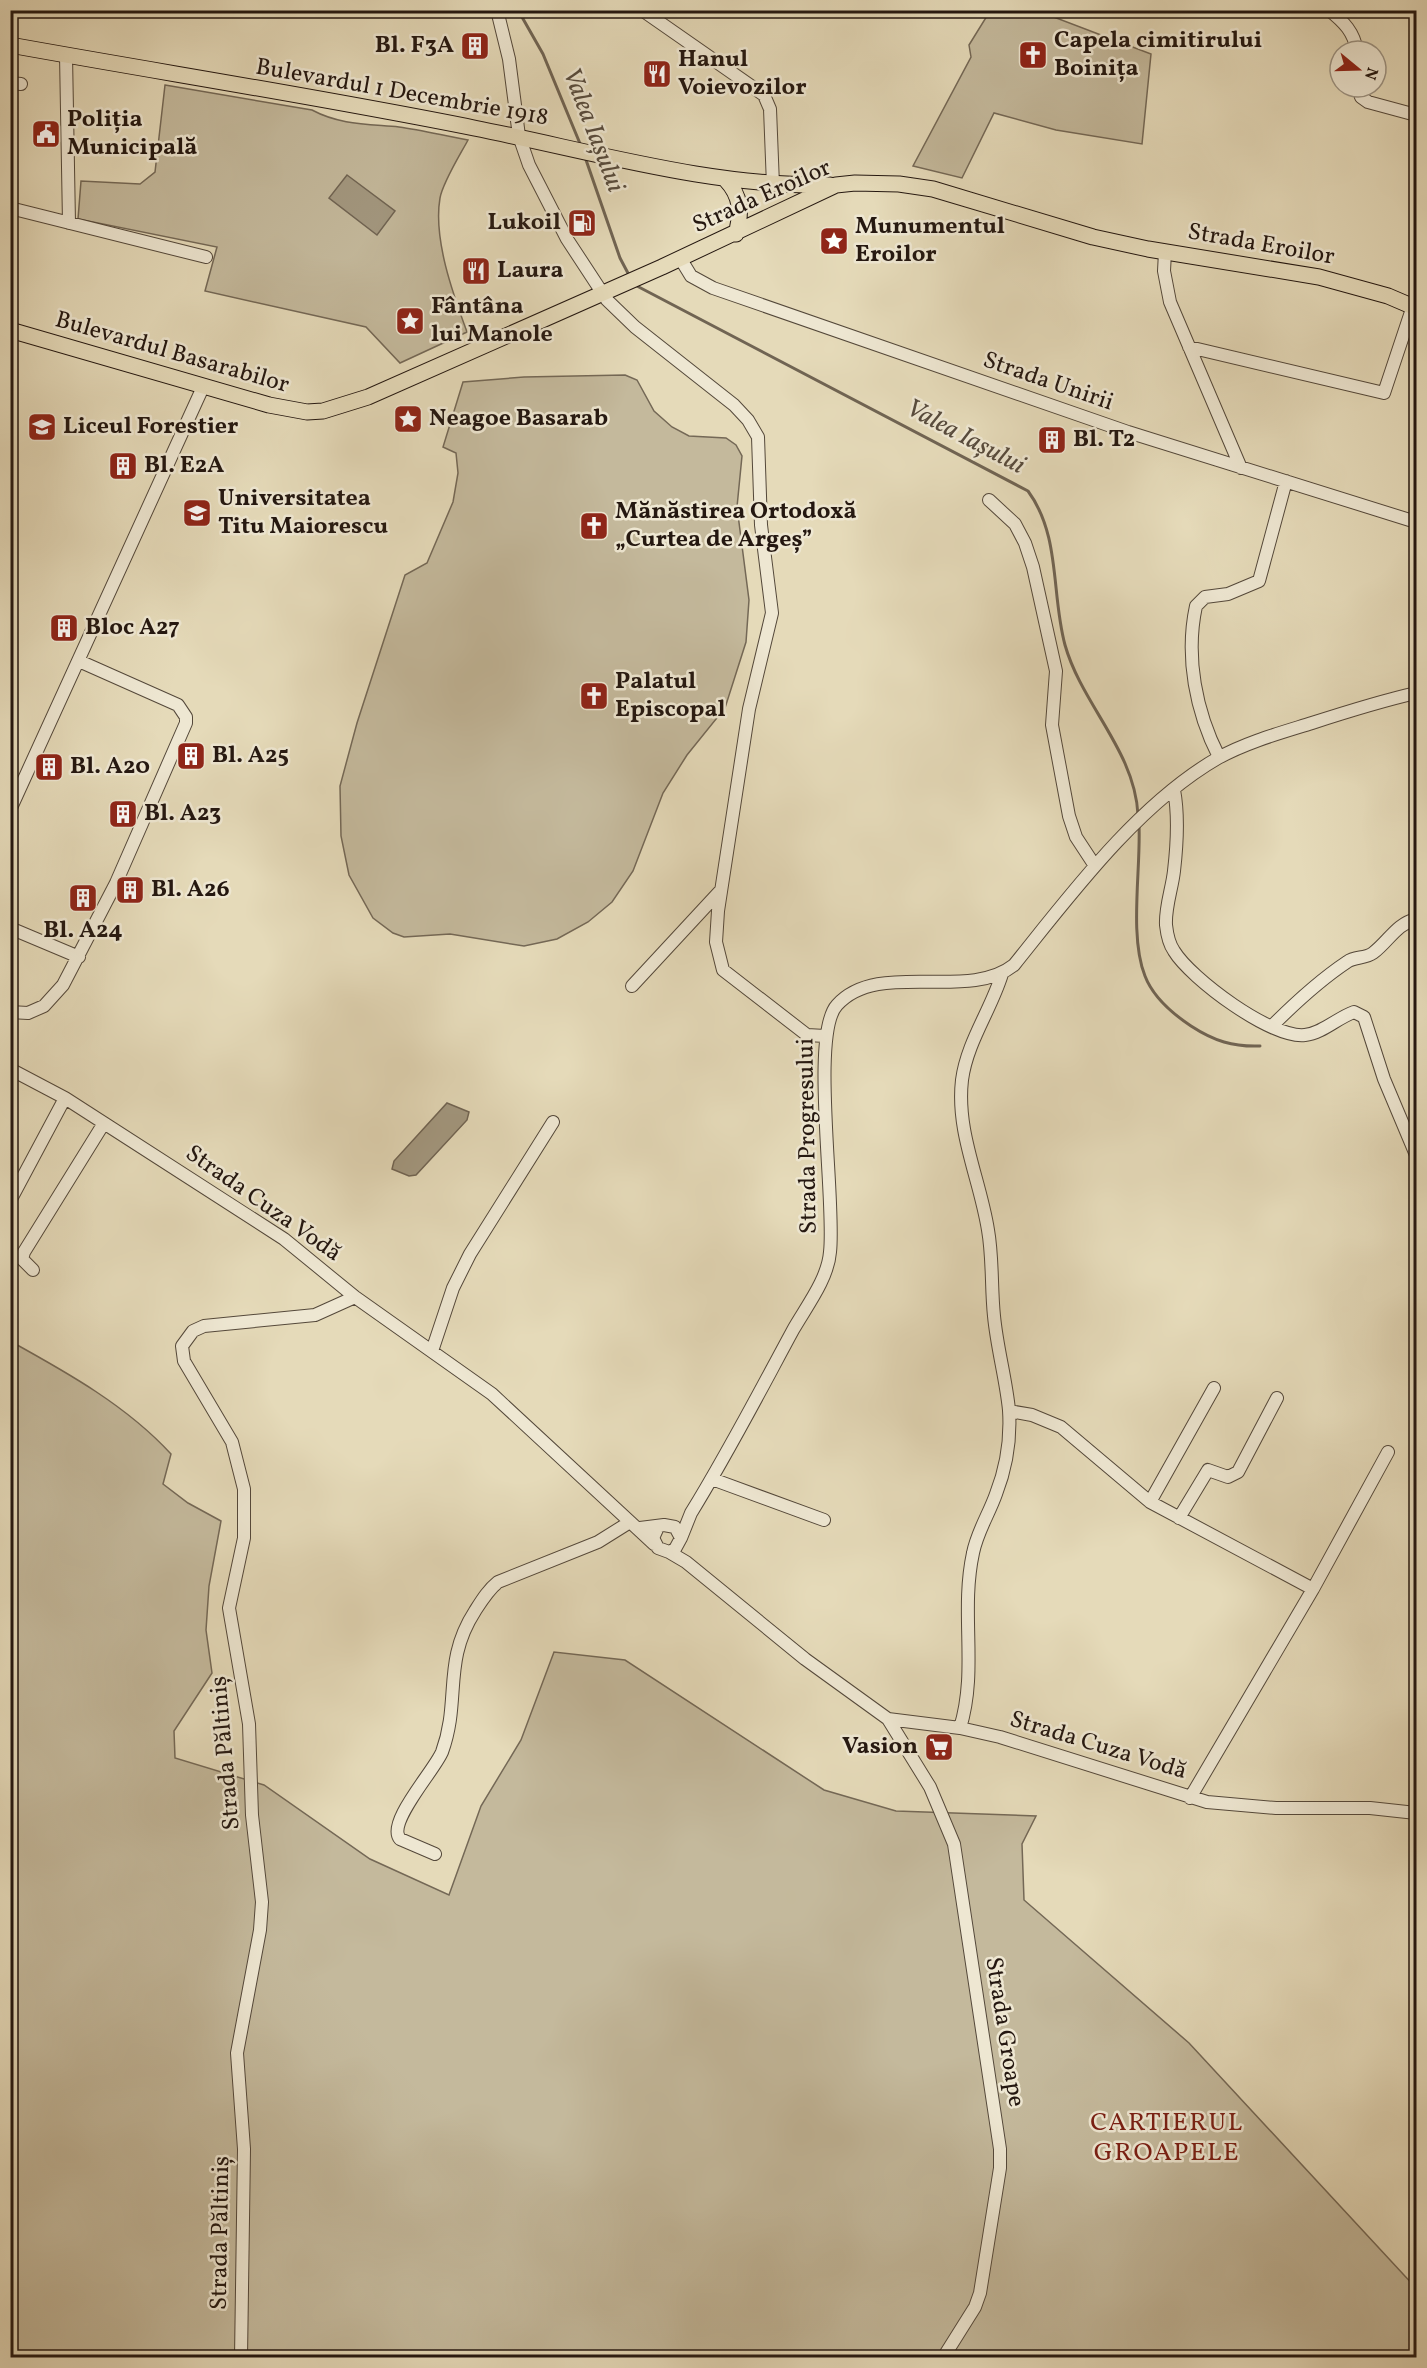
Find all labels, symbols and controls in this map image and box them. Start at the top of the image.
place label: Capela cimitirului Boinița [1054,24,1262,86]
place label: Bl. F3A [375,29,454,63]
building icon: Bl. F3A [459,30,491,62]
church icon: Capela cimitirului Boinița [1017,39,1049,71]
north arrow [1328,39,1388,99]
place label: Hanul Voievozilor [678,43,807,105]
street label: Bulevardul 1 Decembrie 1918 [253,50,551,136]
restaurant icon: Hanul Voievozilor [641,58,673,90]
water label: Valea Iașului [553,63,633,198]
text: N [1358,64,1383,83]
place label: Poliția Municipală [67,103,197,165]
public building icon: Poliția Municipală [30,118,62,150]
street label: Strada Eroilor [687,151,837,243]
place label: Lukoil [487,206,561,240]
fuel station icon: Lukoil [566,207,598,239]
place label: Munumentul Eroilor [855,210,1005,272]
street label: Strada Eroilor [1185,215,1337,275]
place icon: Munumentul Eroilor [818,225,850,257]
place label: Laura [497,254,564,288]
restaurant icon: Laura [460,255,492,287]
place label: Fântâna lui Manole [431,290,553,352]
street label: Bulevardul Basarabilor [51,303,293,403]
place icon: Fântâna lui Manole [394,305,426,337]
street label: Strada Unirii [978,344,1118,420]
water label: Valea Iașului [899,390,1032,484]
place label: Neagoe Basarab [429,402,608,436]
place icon: Neagoe Basarab [392,403,424,435]
place label: Liceul Forestier [63,410,238,444]
school or university icon: Liceul Forestier [26,411,58,443]
place label: Bl. T2 [1073,423,1135,457]
building icon: Bl. T2 [1036,424,1068,456]
place label: Bl. E2A [144,449,224,483]
building icon: Bl. E2A [107,450,139,482]
place label: Universitatea Titu Maiorescu [218,482,388,544]
place label: Mănăstirea Ortodoxă „Curtea de Argeș” [615,495,857,557]
school or university icon: Universitatea Titu Maiorescu [181,497,213,529]
church icon: Mănăstirea Ortodoxă „Curtea de Argeș” [578,510,610,542]
place label: Bloc A27 [85,611,180,645]
building icon: Bloc A27 [48,612,80,644]
place label: Palatul Episcopal [615,665,726,727]
church icon: Palatul Episcopal [578,680,610,712]
place label: Bl. A25 [212,739,289,773]
building icon: Bl. A25 [175,740,207,772]
place label: Bl. A20 [70,750,150,784]
building icon: Bl. A20 [33,751,65,783]
place label: Bl. A23 [144,797,221,831]
building icon: Bl. A23 [107,798,139,830]
place label: Bl. A26 [151,873,230,907]
building icon: Bl. A26 [114,874,146,906]
building icon: Bl. A24 [67,882,99,914]
place label: Bl. A24 [43,914,123,948]
street label: Strada Progresului [789,1038,827,1234]
street label: Strada Cuza Vodă [178,1137,348,1271]
street label: Strada Păltiniș [202,1675,250,1831]
street label: Strada Cuza Vodă [1005,1703,1191,1789]
place label: Vasion [842,1730,918,1764]
supermarket icon: Vasion [923,1731,955,1763]
street label: Strada Groape [975,1955,1033,2109]
district label: CARTIERUL GROAPELE [1090,2105,1244,2171]
street label: Strada Păltiniș [203,2155,239,2311]

